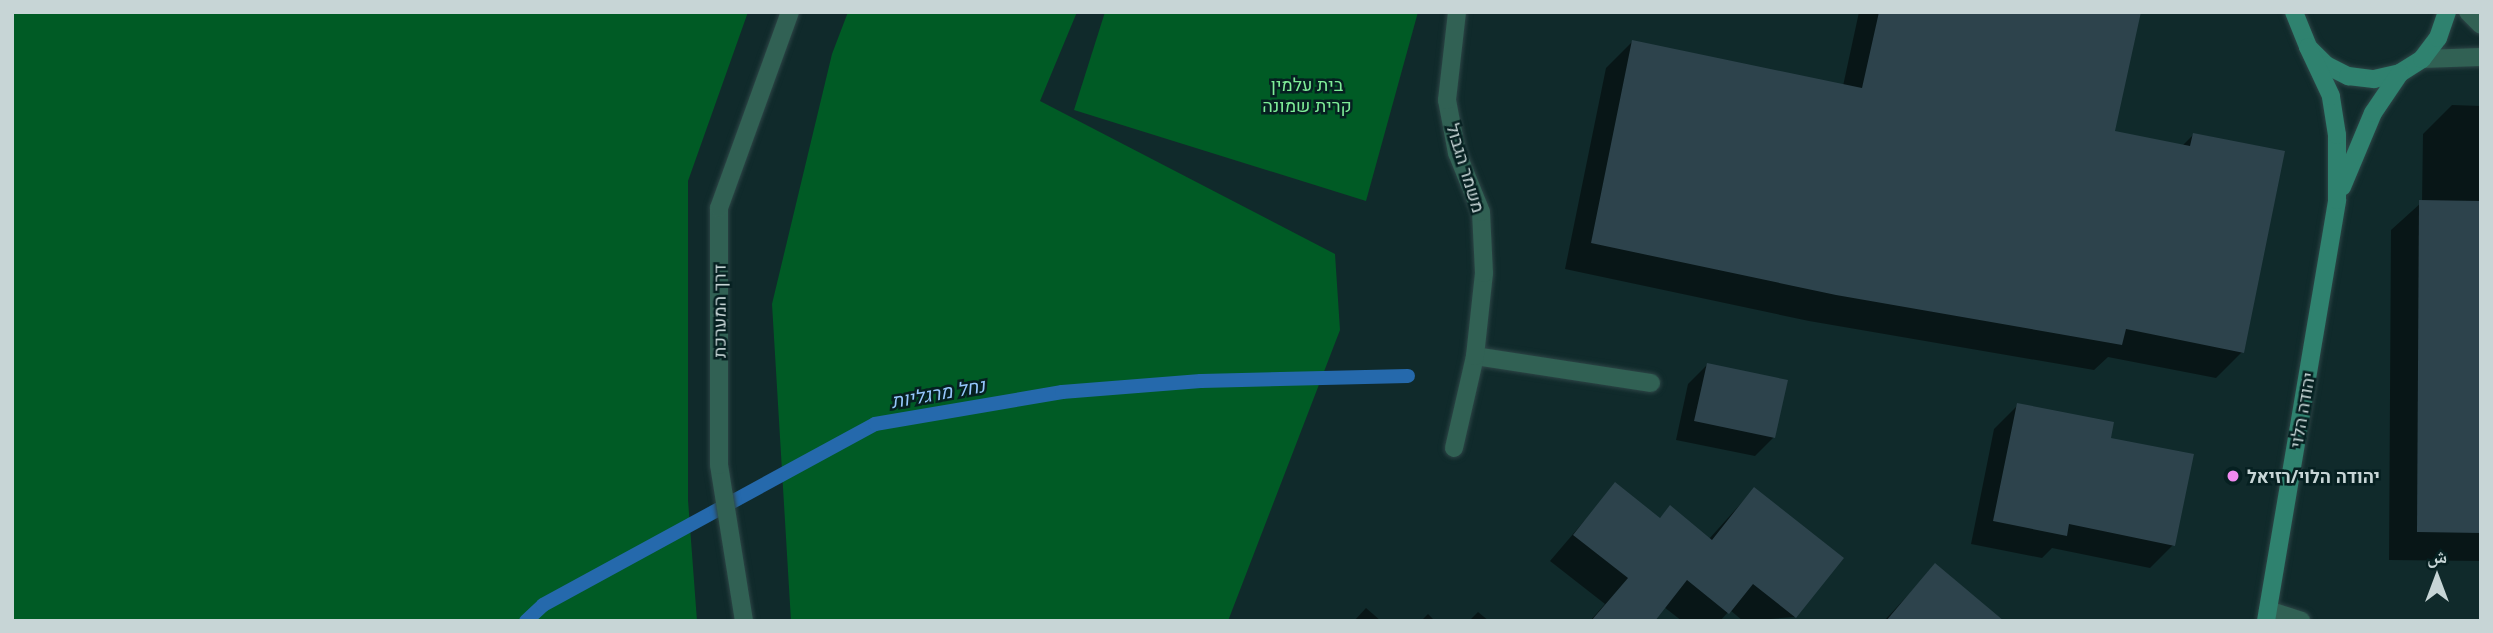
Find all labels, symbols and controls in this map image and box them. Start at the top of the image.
park label: בית עלמין קרית שמונה [1262,74,1352,116]
street label: משמר הגבול [1442,121,1490,215]
street label: דרך המערכת [708,264,730,358]
street label: יהודה הלוי [2285,370,2319,450]
water label: נחל מרגליות [889,375,987,413]
place label: יהודה הלוי/רזיאל [2247,465,2380,487]
marker: יהודה הלוי/רזיאל [2225,468,2241,484]
north arrow [2402,542,2472,612]
text: ش [2427,543,2447,569]

